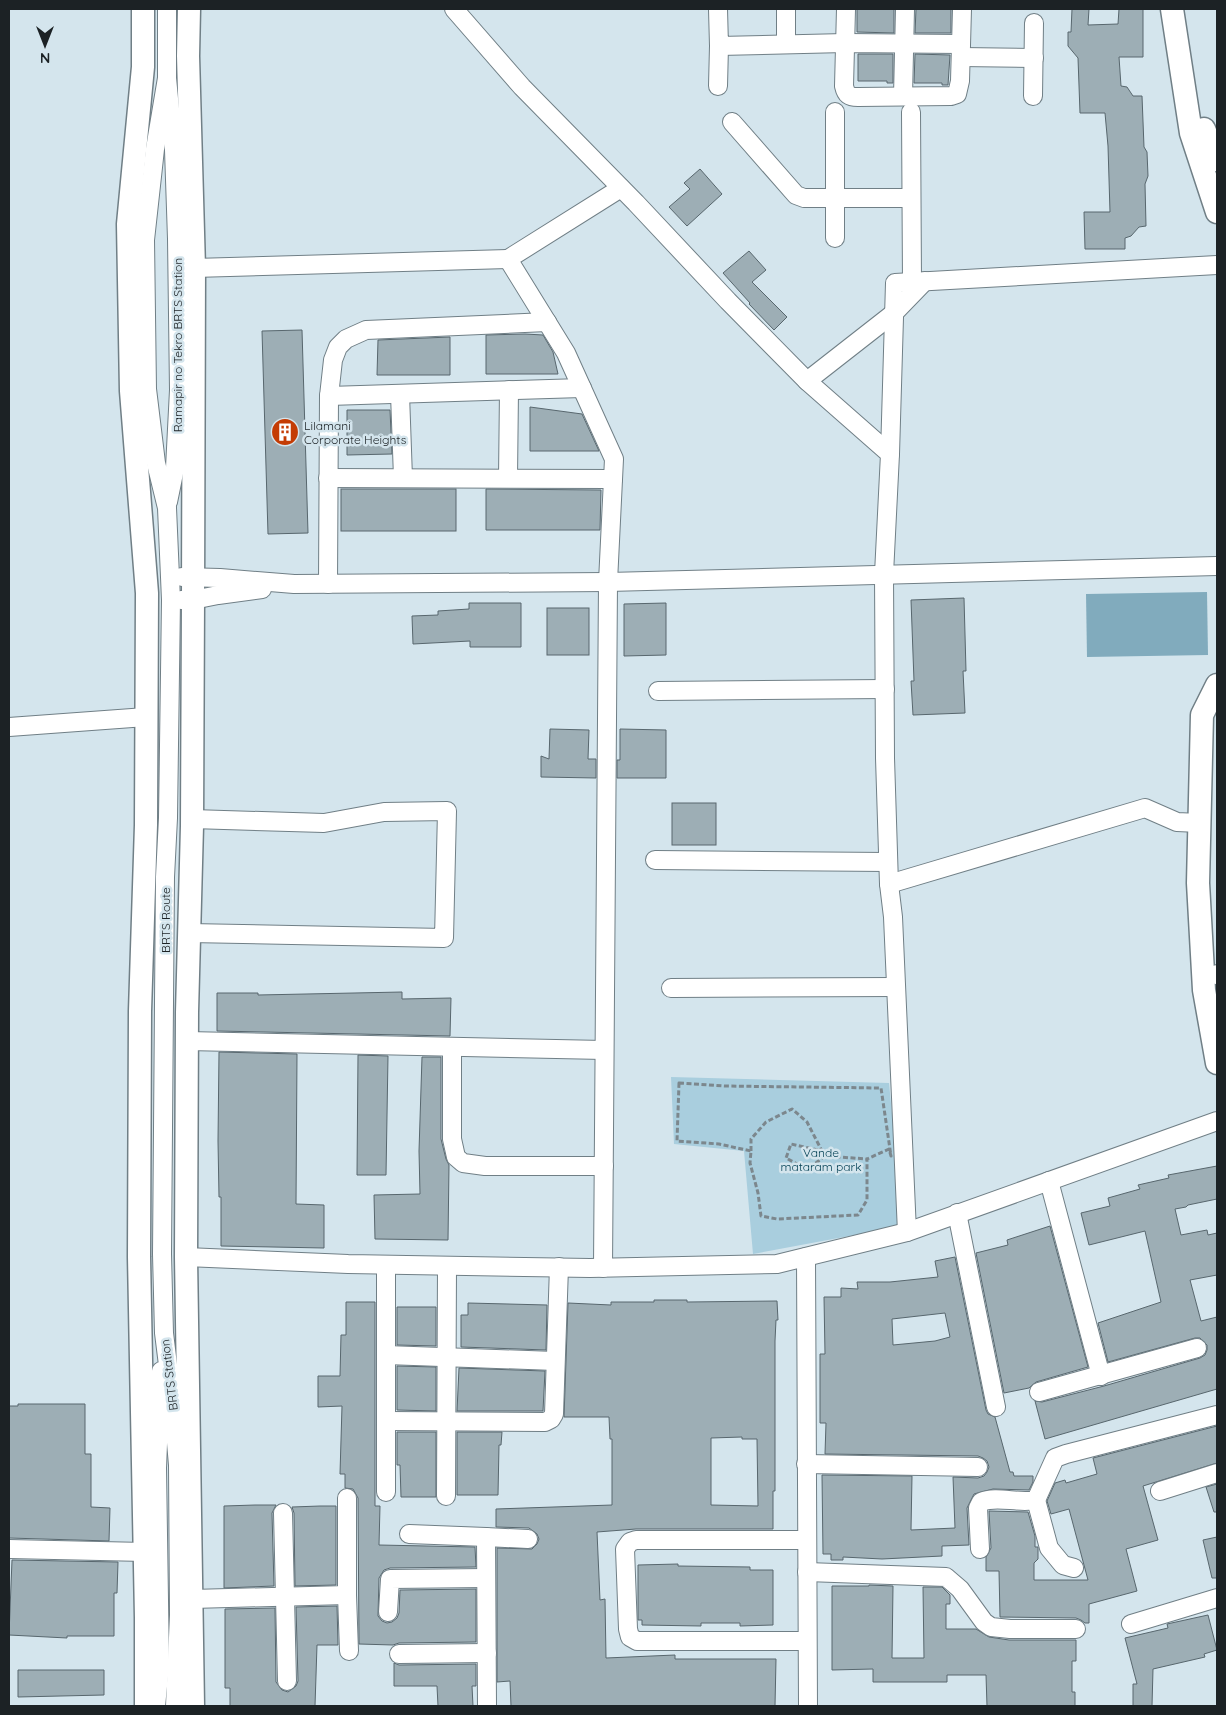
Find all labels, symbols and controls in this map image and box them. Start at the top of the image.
north arrow [20,20,70,70]
text: N [40,49,50,67]
street label: Ramapir no Tekro BRTS Station [170,258,185,432]
building icon: Lilamani Corporate Heights [270,417,300,447]
place label: Lilamani Corporate Heights [304,418,407,447]
street label: BRTS Route [158,887,173,953]
park label: Vande mataram park [780,1145,862,1174]
street label: BRTS Station [157,1338,181,1412]

